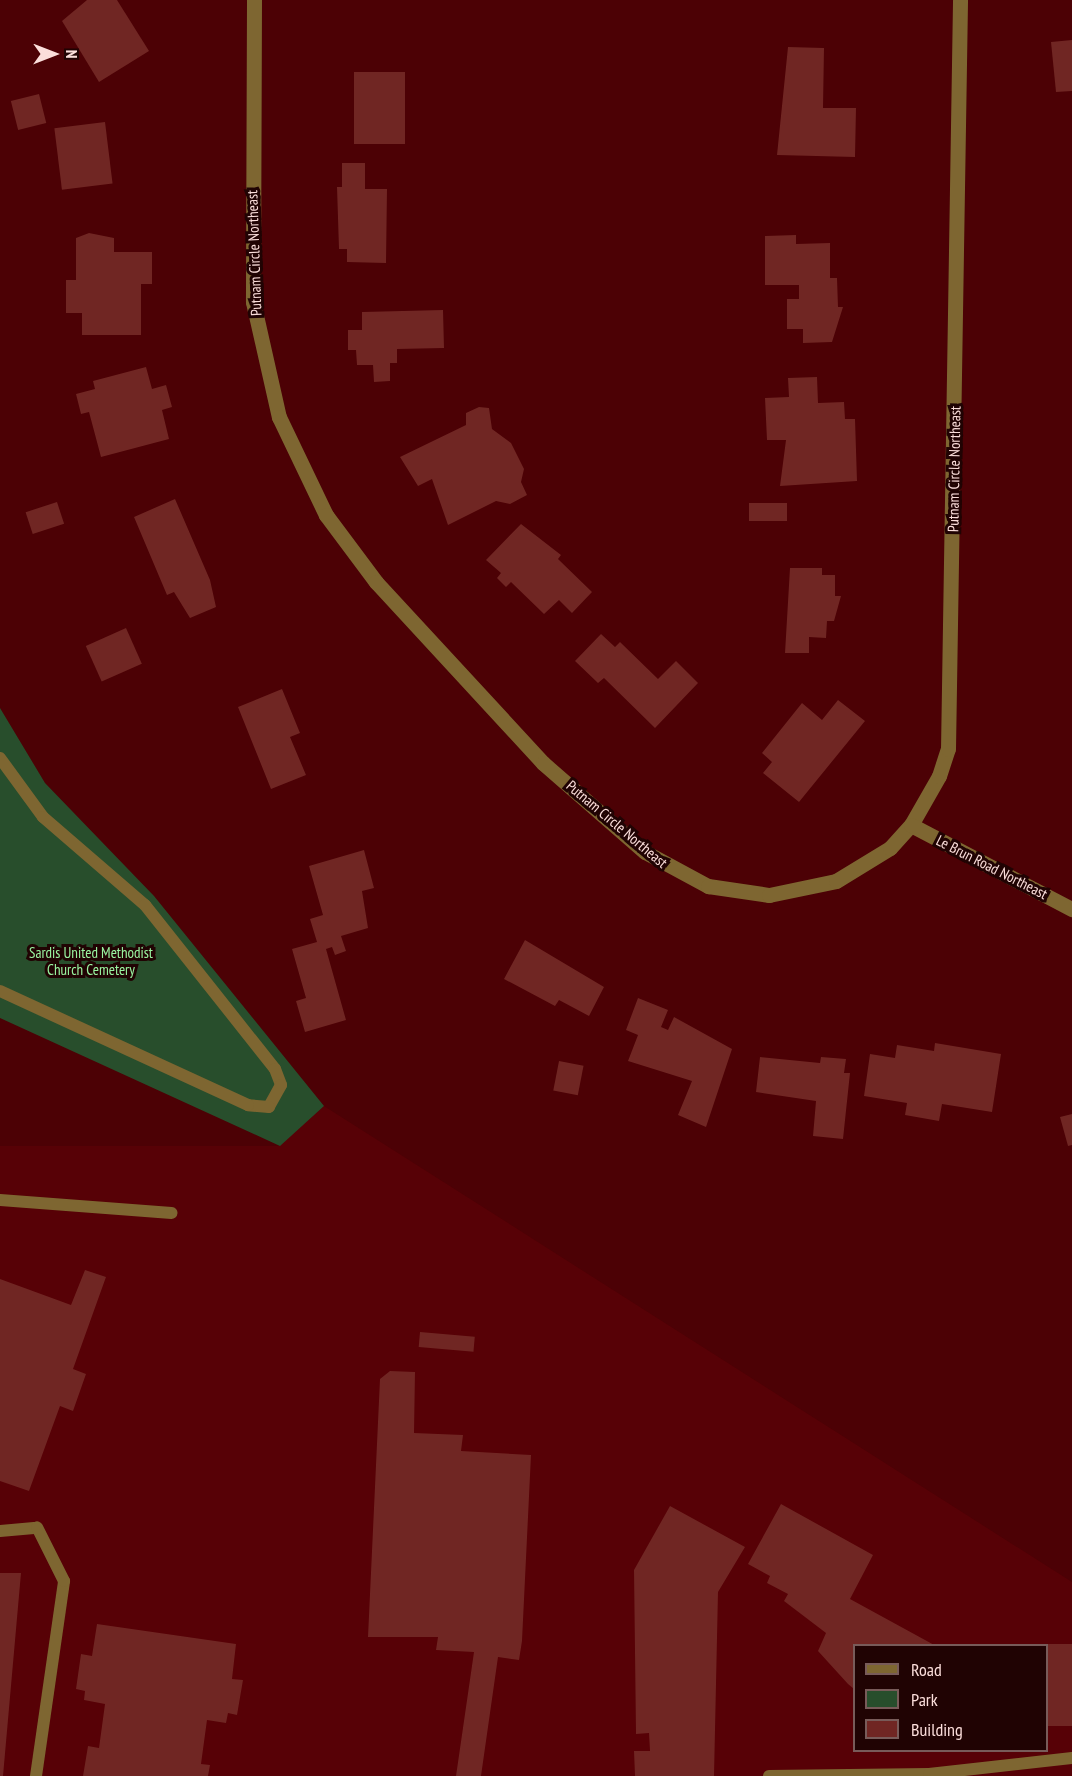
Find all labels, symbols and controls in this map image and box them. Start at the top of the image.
north arrow [24,24,84,84]
text: N [62,50,82,58]
street label: Putnam Circle Northeast [243,190,265,316]
street label: Putnam Circle Northeast [944,406,964,532]
street label: Putnam Circle Northeast [563,777,671,871]
street label: Le Brun Road Northeast [933,831,1051,903]
park label: Sardis United Methodist Church Cemetery [29,943,153,978]
legend [853,1644,1048,1752]
text: Road [911,1658,942,1681]
text: Park [911,1688,938,1711]
text: Building [911,1718,963,1741]

